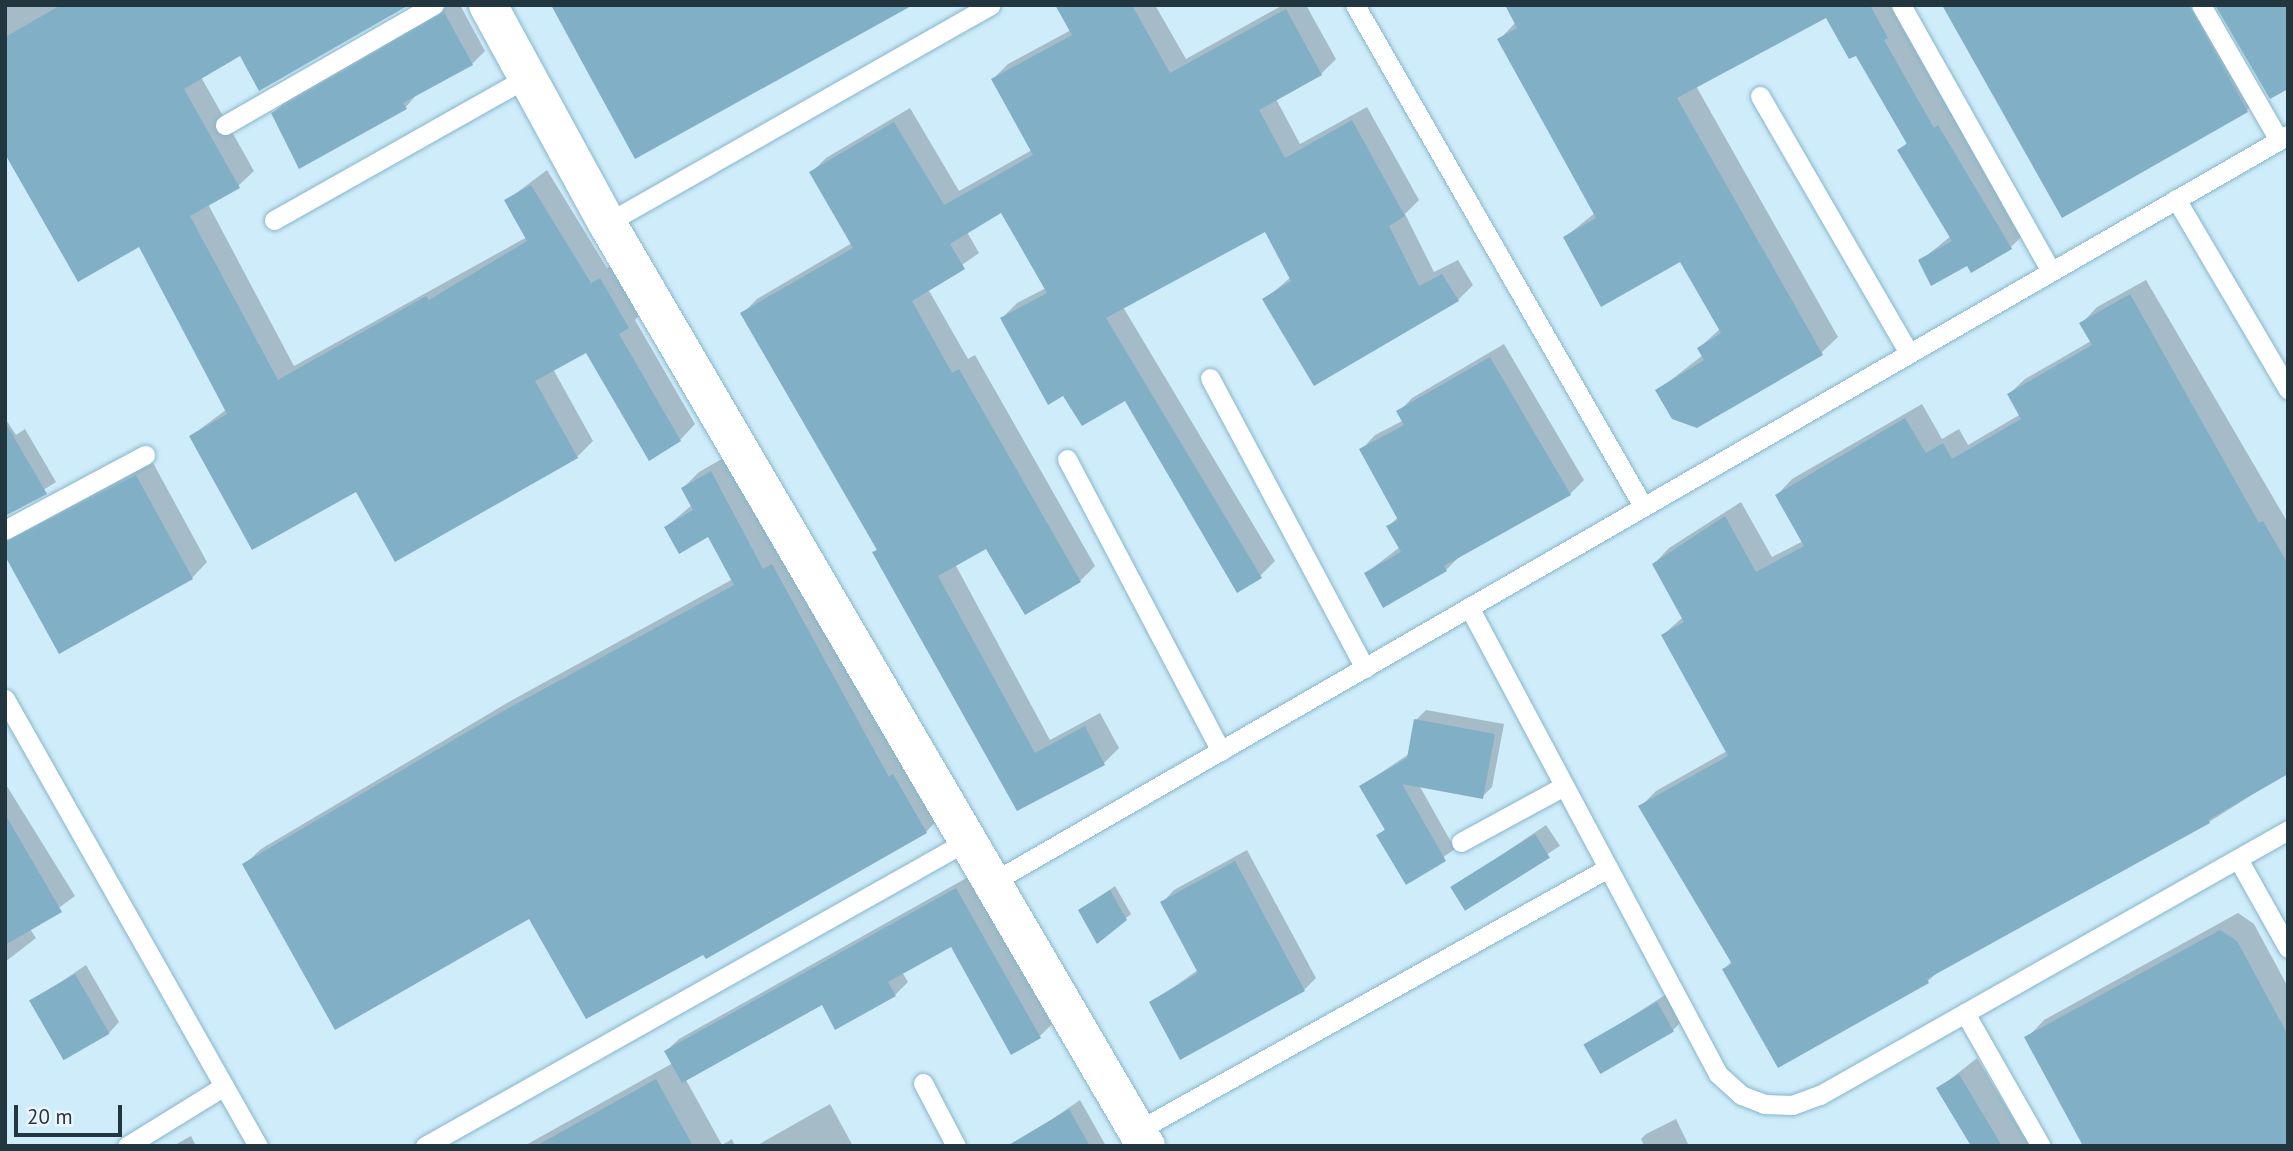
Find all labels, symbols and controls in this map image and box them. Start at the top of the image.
scale bar [18,1092,126,1136]
text: 20 m [27,1103,73,1130]

